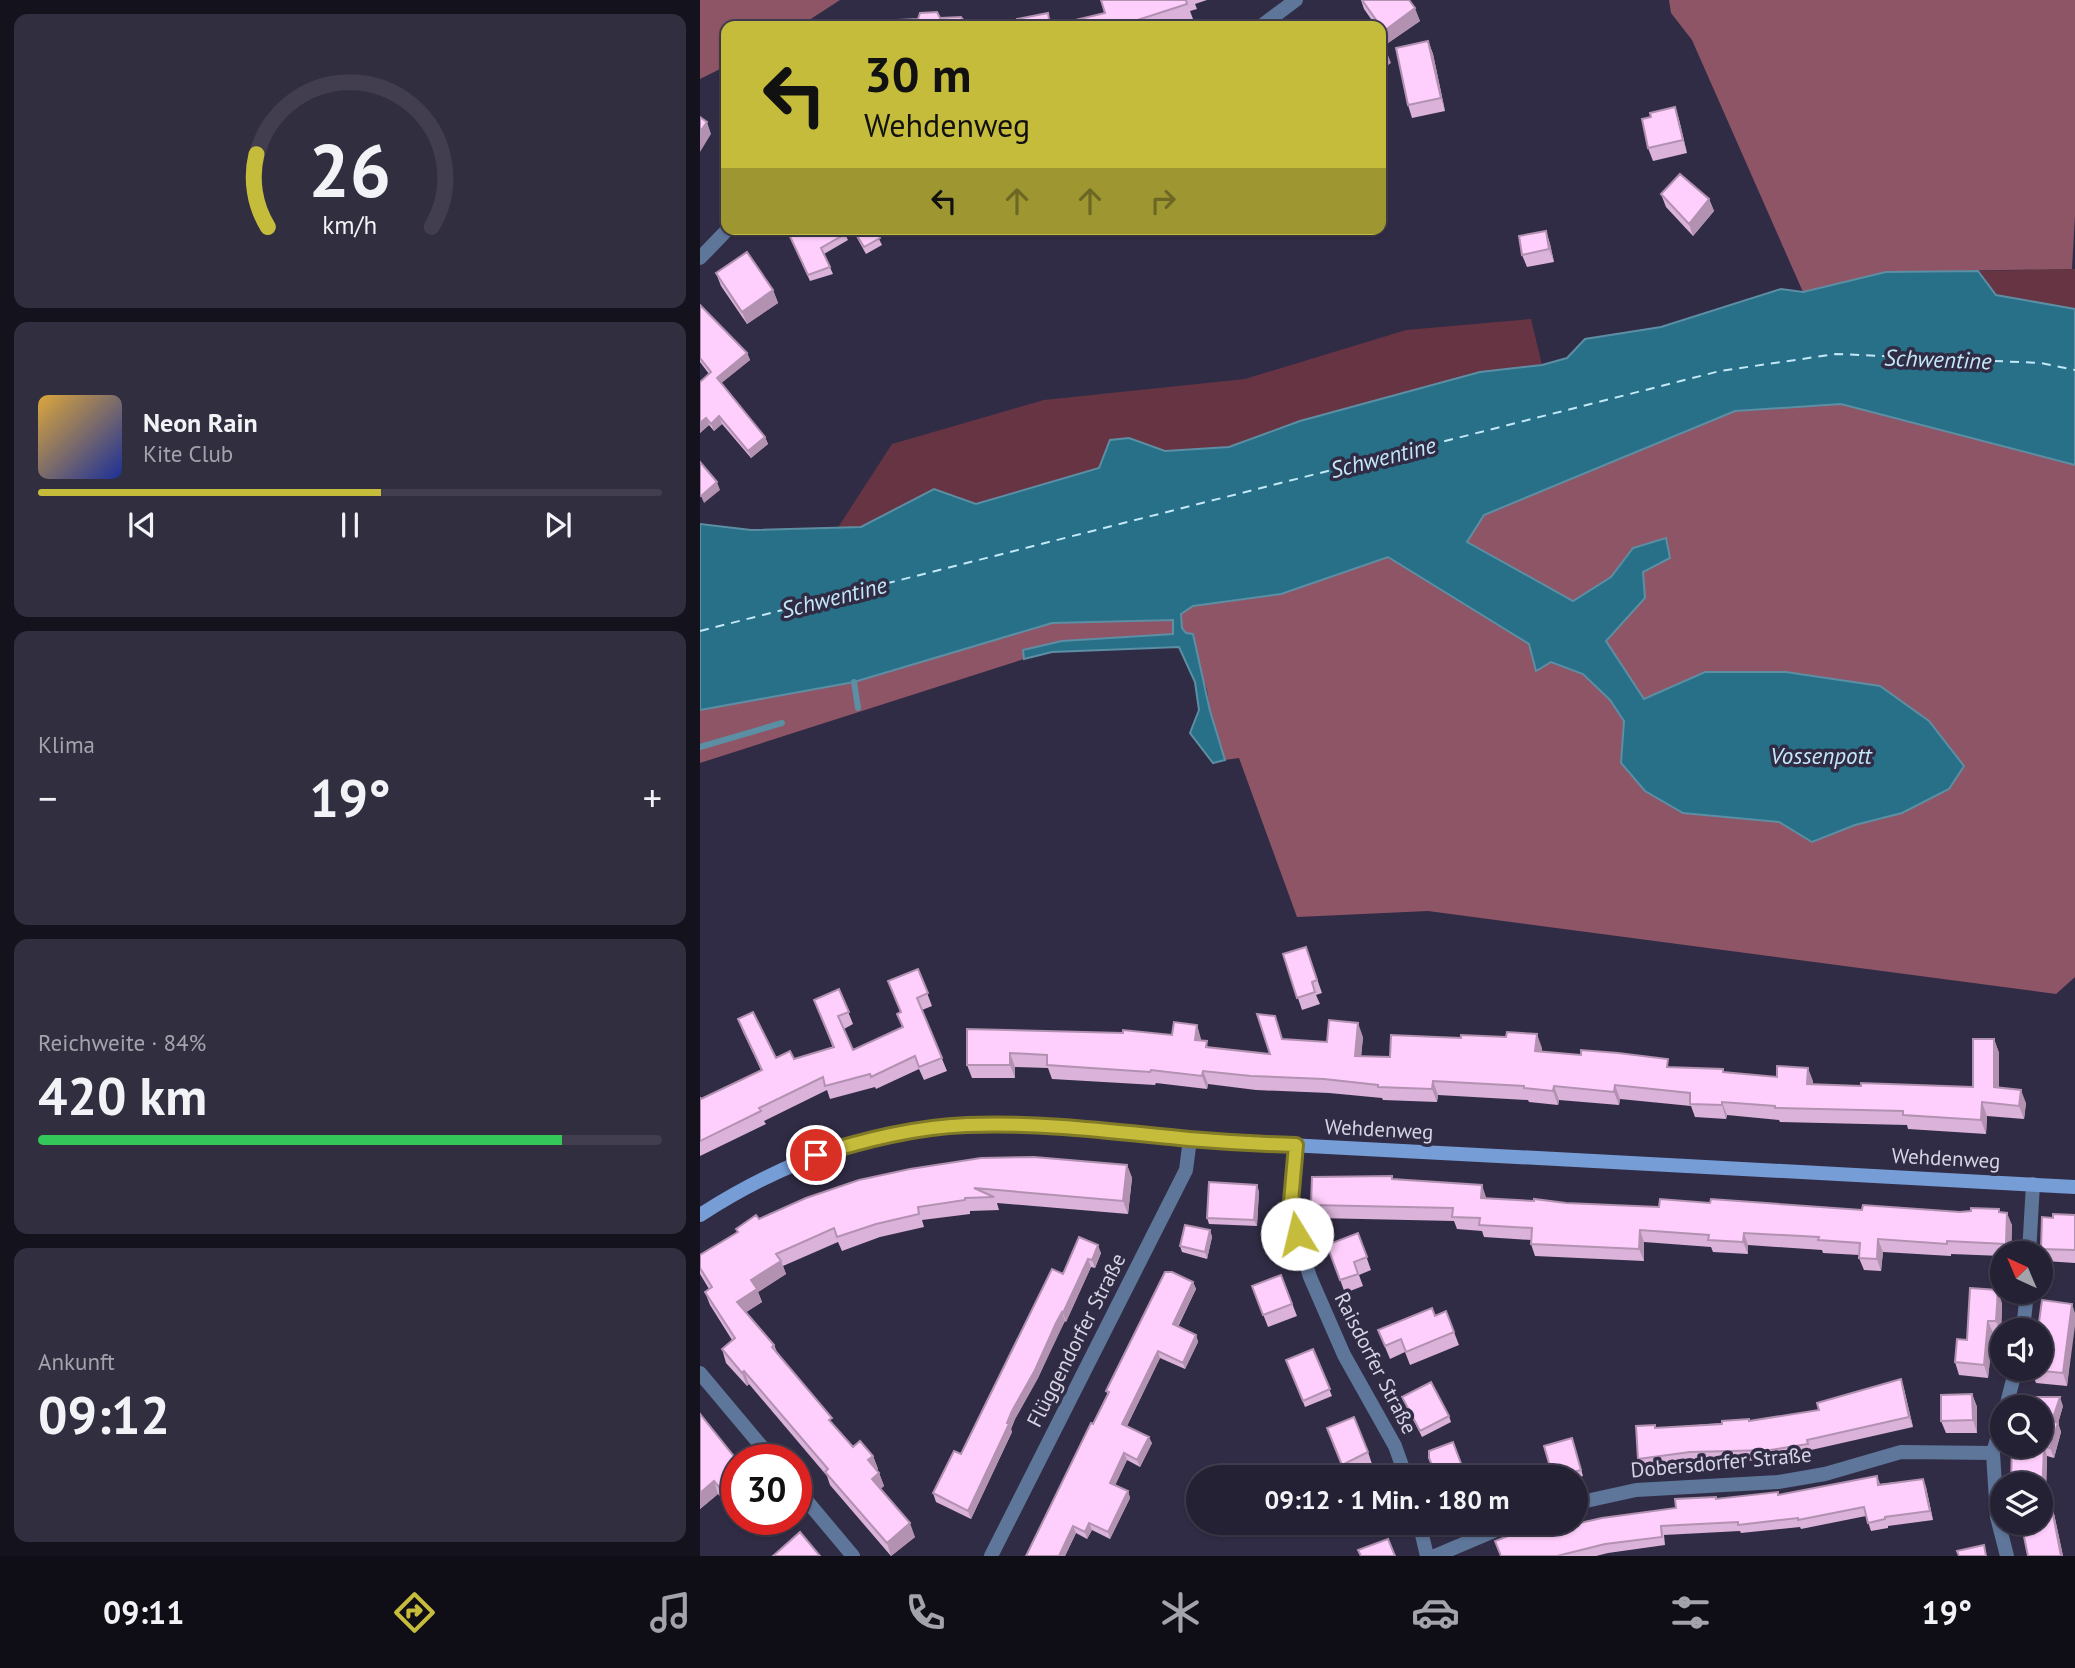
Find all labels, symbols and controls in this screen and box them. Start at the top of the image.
text: 30 m [864,42,971,106]
icon: left [749,49,840,140]
text: Wehdenweg [864,104,1030,146]
text: 26 [309,124,391,218]
icon: left [925,182,963,220]
icon: ahead [998,182,1036,220]
icon: ahead [1071,182,1109,220]
icon: right [1144,182,1182,220]
text: km/h [323,209,377,241]
water label: Schwentine [1884,343,1993,375]
text: Neon Rain [143,406,258,439]
water label: Schwentine [1327,430,1439,484]
text: Kite Club [143,439,233,468]
icon: previous [123,506,161,544]
icon: pause [331,506,369,544]
icon: next [539,506,577,544]
water label: Schwentine [778,570,890,624]
text: Klima [38,730,95,759]
water label: Vossenpott [1770,741,1874,770]
text: 19° [309,764,391,831]
text: − [38,773,57,822]
text: + [643,773,662,822]
text: Reichweite · 84% [38,1028,206,1057]
text: 420 km [38,1062,207,1129]
street label: Wehdenweg [1324,1113,1434,1145]
pin [786,1125,846,1185]
icon: arrive [797,1136,835,1174]
street label: Wehdenweg [1891,1142,2001,1174]
position arrow [1260,1197,1334,1271]
north arrow [1990,1241,2053,1304]
map controls [1990,1241,2053,1535]
street label: Flüggendorfer Straße [1020,1249,1132,1431]
street label: Raisdorfer Straße [1329,1288,1423,1438]
button: sound [1990,1318,2053,1381]
text: Ankunft [38,1347,115,1376]
text: 09:12 [38,1381,170,1448]
button: search [1990,1395,2053,1458]
street label: Dobersdorfer Straße [1629,1441,1813,1483]
speed limit sign: 30 [721,1444,812,1535]
button: layers [1990,1472,2053,1535]
text: 09:12 · 1 Min. · 180 m [1264,1483,1510,1516]
icon: directions [390,1588,439,1637]
icon: music [646,1588,695,1637]
icon: phone [901,1588,950,1637]
icon: climate [1156,1588,1205,1637]
icon: car [1411,1588,1460,1637]
icon: filters [1666,1588,1715,1637]
text: 09:11 [103,1591,184,1633]
text: 19° [1922,1591,1972,1633]

